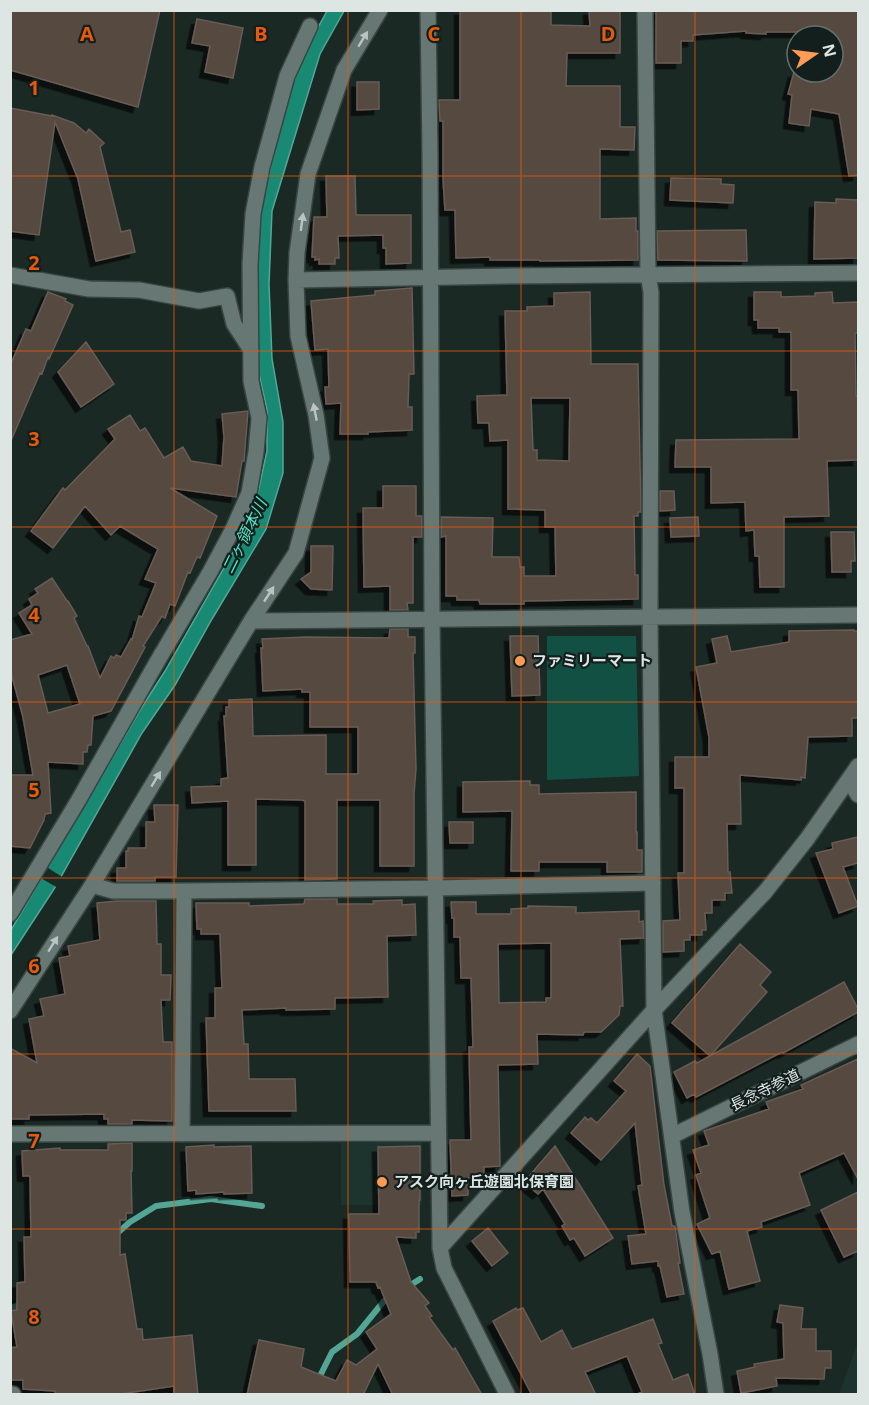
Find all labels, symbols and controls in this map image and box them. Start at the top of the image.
text: A [80,20,94,47]
text: B [254,20,268,47]
text: C [428,20,441,47]
text: D [601,20,615,47]
north arrow [785,24,845,84]
one-way arrow [358,30,368,47]
text: N [817,41,842,59]
text: 1 [28,74,40,101]
one-way arrow [297,212,306,231]
text: 2 [28,249,40,276]
one-way arrow [310,402,319,421]
text: 3 [28,425,40,452]
water label: 二ヶ領本川 [217,493,272,577]
one-way arrow [263,587,275,603]
text: 4 [28,601,40,628]
place label: ファミリーマート [532,650,652,670]
marker: ファミリーマート [513,654,527,668]
one-way arrow [151,771,162,787]
text: 5 [28,776,40,803]
one-way arrow [47,936,58,952]
text: 6 [28,952,40,979]
street label: 長念寺参道 [726,1064,803,1115]
text: 7 [28,1127,40,1154]
place label: アスク向ヶ丘遊園北保育園 [394,1171,574,1191]
marker: アスク向ヶ丘遊園北保育園 [375,1175,389,1189]
text: 8 [28,1303,40,1330]

